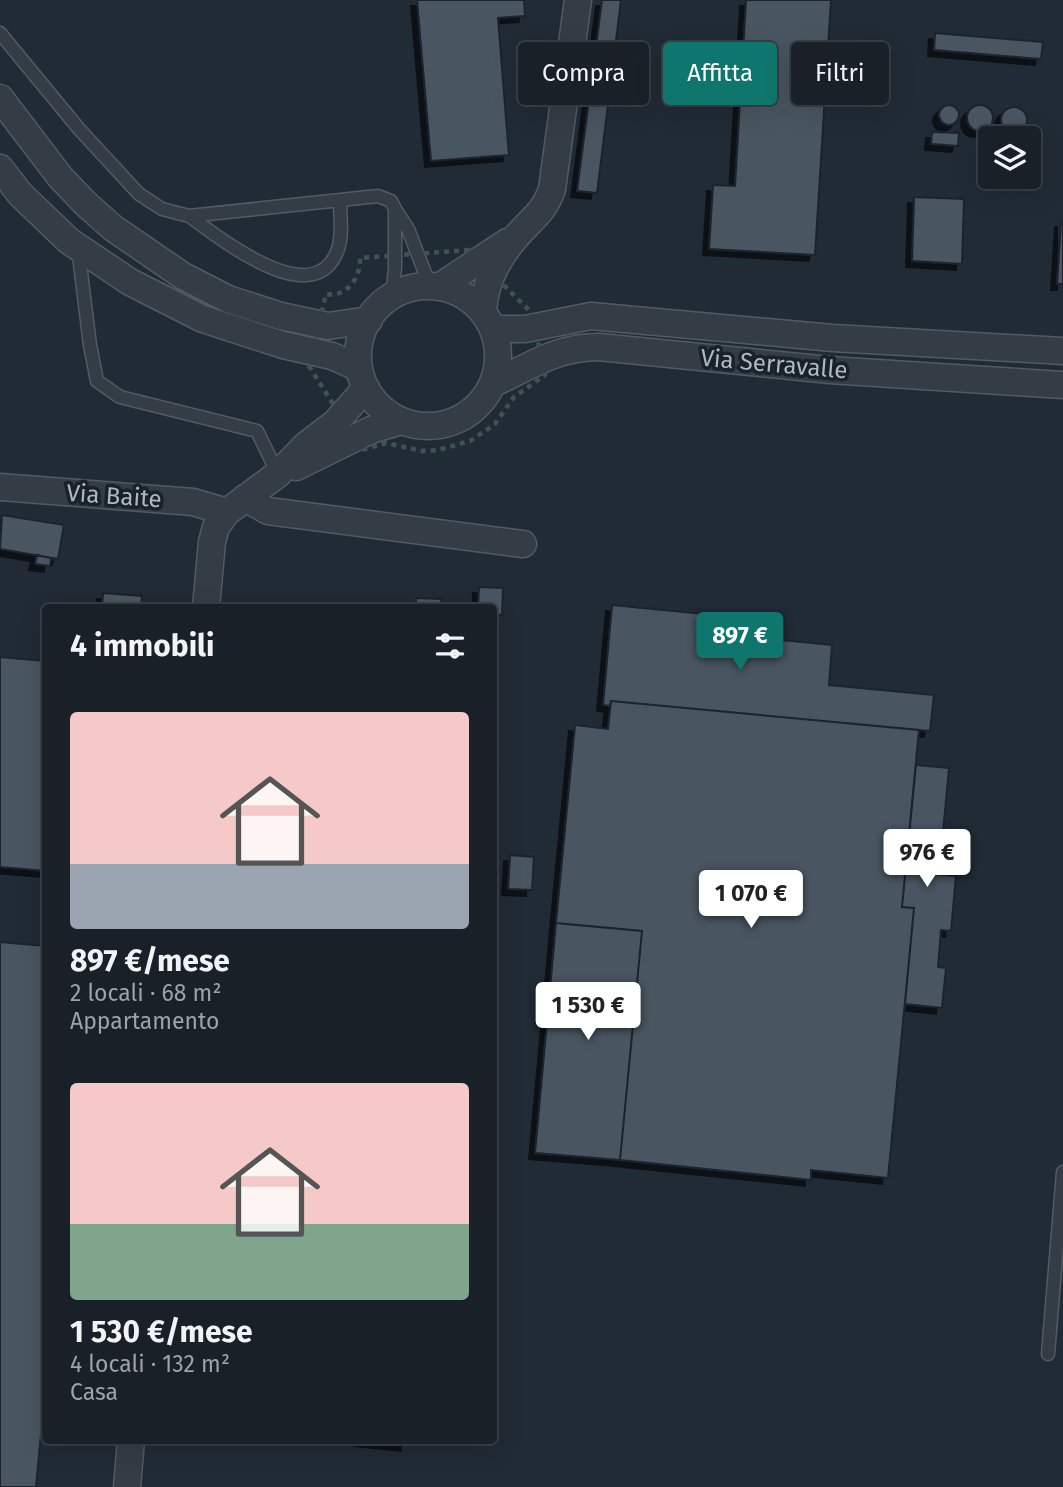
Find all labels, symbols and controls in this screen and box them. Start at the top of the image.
chip: Compra [518,42,649,105]
chip: Affitta [663,42,777,105]
chip: Filtri [791,42,889,105]
map controls [978,126,1041,189]
button: layers [978,126,1041,189]
street label: Via Serravalle [699,344,849,384]
street label: Via Baite [65,479,163,513]
pin: 897 € [691,612,789,672]
text: 897 € [712,621,768,649]
icon: filters [431,627,469,665]
text: 4 immobili [70,628,214,664]
icon: home [207,758,333,884]
pin: 976 € [878,830,976,889]
text: 976 € [900,838,954,866]
pin: 1 070 € [686,870,816,930]
text: 1 070 € [715,879,787,907]
text: 897 €/mese [70,943,230,979]
text: 2 locali · 68 m² [70,979,221,1007]
pin: 1 530 € [523,982,653,1042]
text: 1 530 € [552,991,624,1019]
text: Appartamento [70,1007,219,1035]
icon: home [207,1129,333,1255]
text: 1 530 €/mese [70,1314,253,1350]
text: 4 locali · 132 m² [70,1350,230,1378]
text: Casa [70,1378,118,1406]

